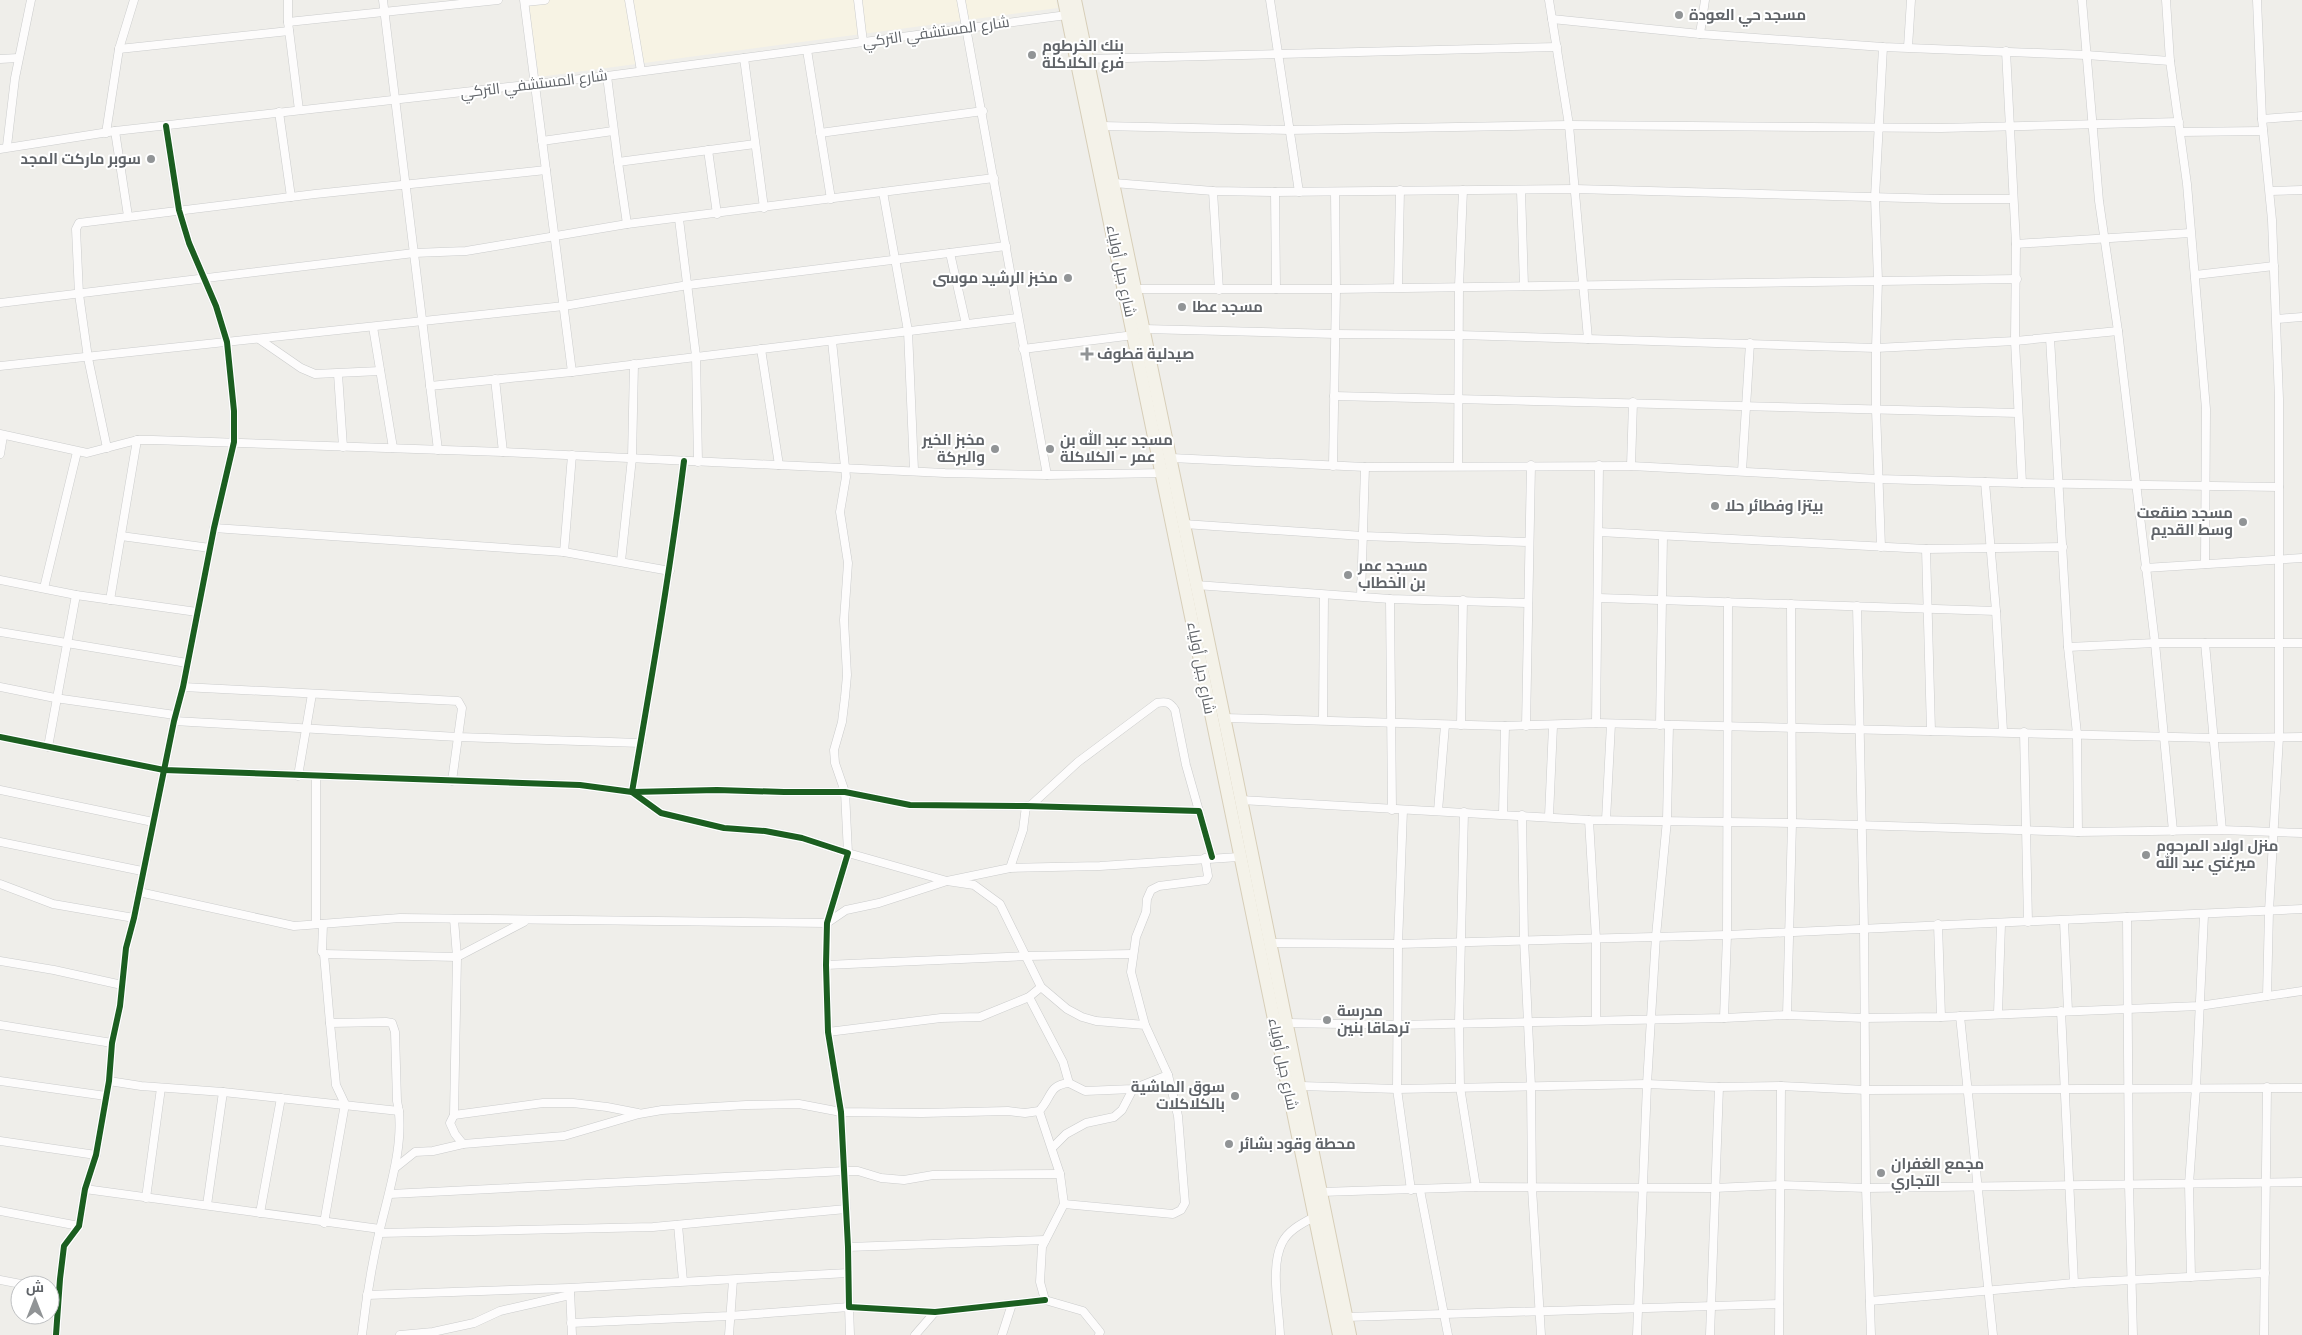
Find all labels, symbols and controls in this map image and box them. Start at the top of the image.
place label: مسجد حي العودة [1689,5,1806,27]
marker: مسجد حي العودة [1673,9,1685,21]
street label: شارع المستشفي التركي [861,12,1011,54]
place label: بنك الخرطوم فرع الكلاكلة [1042,36,1124,73]
marker: بنك الخرطوم فرع الكلاكلة [1026,49,1038,61]
street label: شارع المستشفي التركي [459,65,609,105]
place label: سوبر ماركت المجد [20,149,141,169]
marker: سوبر ماركت المجد [145,153,157,165]
street label: شارع جبل أولياء [1101,223,1141,319]
place label: مخبز الرشيد موسى [933,268,1058,288]
marker: مخبز الرشيد موسى [1062,272,1074,284]
place label: مسجد عطا [1192,297,1263,317]
marker: مسجد عطا [1176,301,1188,313]
place label: صيدلية قطوف [1097,344,1195,364]
marker: صيدلية قطوف [1081,348,1093,360]
place label: مسجد عبد الله بن عمر - الكلاكلة [1060,429,1173,467]
place label: مخبز الخير والبركة [921,430,985,467]
marker: مخبز الخير والبركة [989,443,1001,455]
marker: مسجد عبد الله بن عمر - الكلاكلة [1044,443,1056,455]
place label: بيتزا وفطائر حلا [1725,496,1823,516]
marker: بيتزا وفطائر حلا [1709,500,1721,512]
place label: مسجد صنقعت وسط القديم [2137,503,2233,540]
marker: مسجد صنقعت وسط القديم [2237,516,2249,528]
place label: مسجد عمر بن الخطاب [1357,556,1428,593]
marker: مسجد عمر بن الخطاب [1342,569,1354,581]
street label: شارع جبل أولياء [1181,620,1220,716]
place label: منزل اولاد المرحوم ميرغني عبد الله [2156,836,2279,875]
marker: منزل اولاد المرحوم ميرغني عبد الله [2140,849,2152,861]
place label: مدرسة ترهاقا بنين [1337,1001,1410,1038]
marker: مدرسة ترهاقا بنين [1321,1014,1333,1026]
street label: شارع جبل أولياء [1263,1016,1303,1112]
place label: سوق الماشية بالكلاكلات [1131,1077,1225,1114]
marker: سوق الماشية بالكلاكلات [1229,1090,1241,1102]
place label: محطة وقود بشائر [1238,1134,1356,1154]
marker: محطة وقود بشائر [1223,1138,1235,1150]
place label: مجمع الغفران التجاري [1891,1154,1984,1193]
marker: مجمع الغفران التجاري [1875,1167,1887,1179]
north arrow [10,1275,60,1325]
text: ش [26,1278,44,1296]

